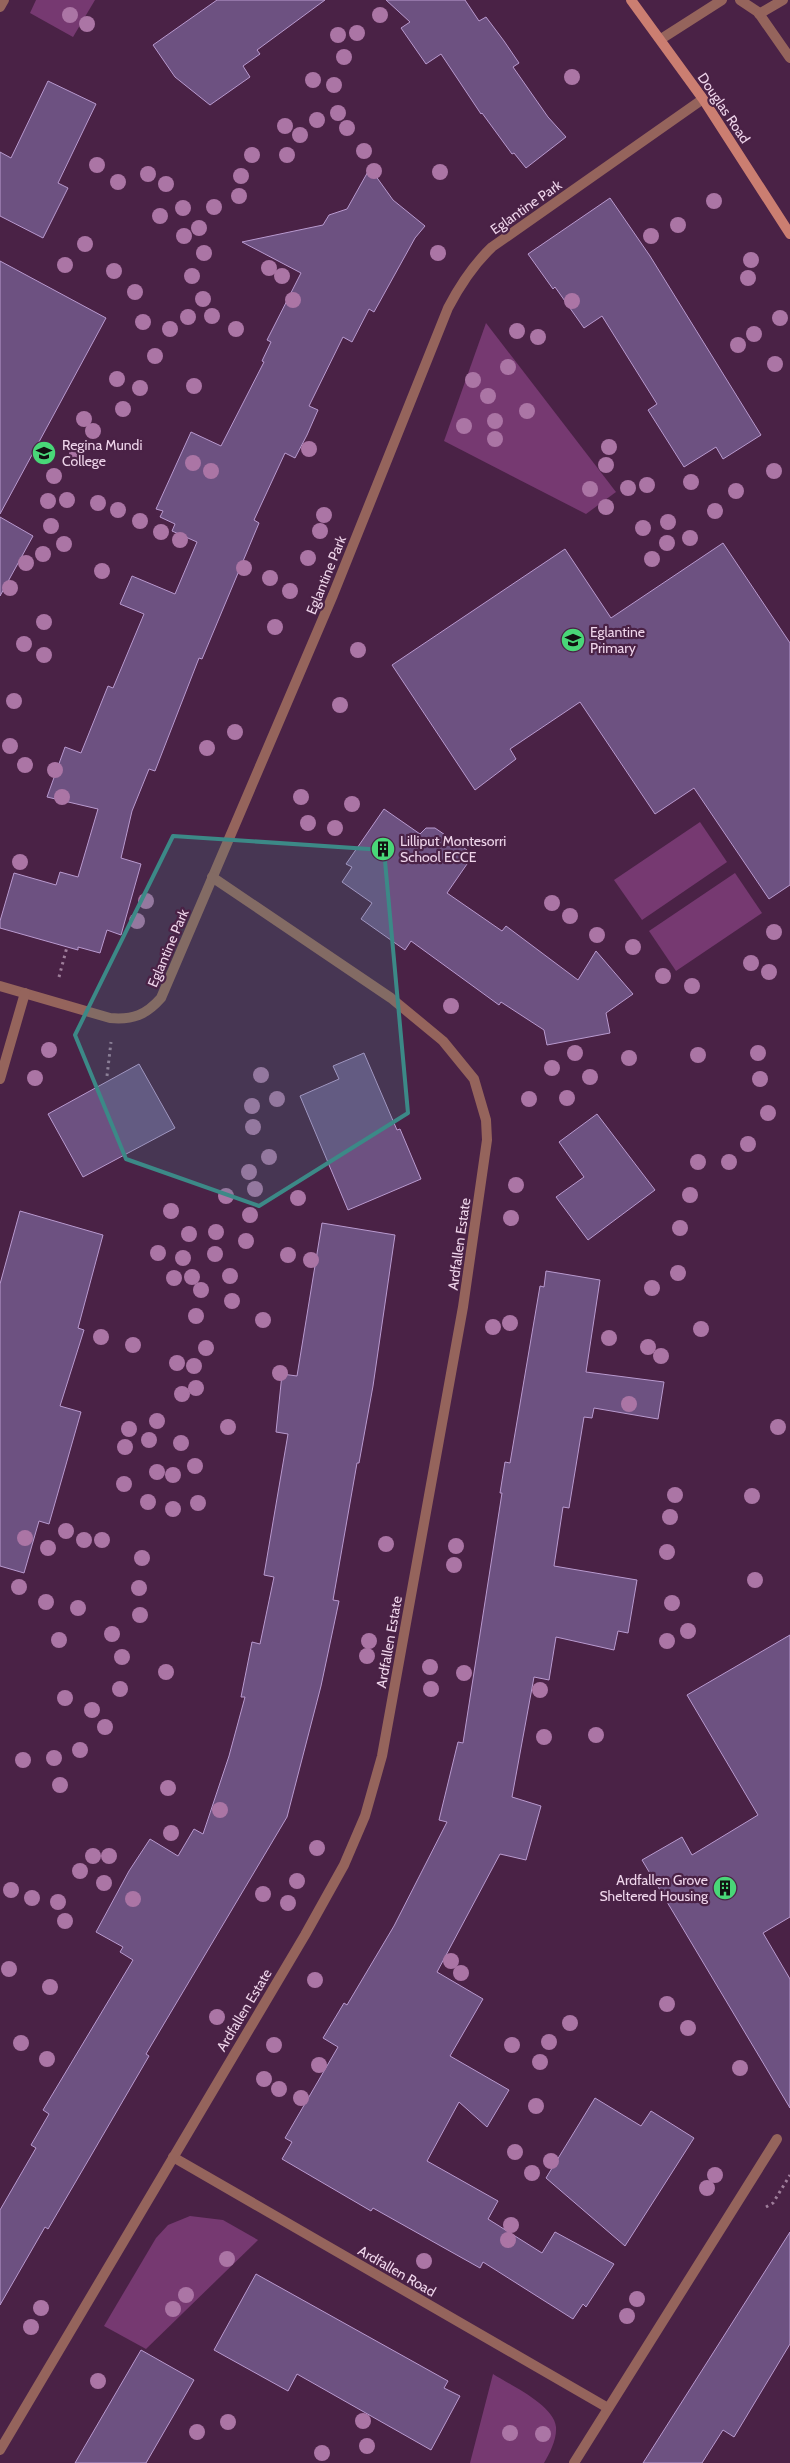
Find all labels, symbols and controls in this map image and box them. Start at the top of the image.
street label: Douglas Road [694,69,754,147]
street label: Eglantine Park [487,175,566,238]
place label: Regina Mundi College [62,436,142,470]
school or university icon: Regina Mundi College [31,440,57,466]
street label: Eglantine Park [302,532,350,617]
place label: Eglantine Primary [590,623,645,657]
school or university icon: Eglantine Primary [560,627,586,653]
place label: Lilliput Montesorri School ECCE [400,832,506,866]
building icon: Lilliput Montesorri School ECCE [370,836,396,862]
street label: Eglantine Park [143,905,193,990]
street label: Ardfallen Estate [444,1197,474,1291]
street label: Ardfallen Estate [372,1595,406,1689]
place label: Ardfallen Grove Sheltered Housing [599,1871,709,1905]
building icon: Ardfallen Grove Sheltered Housing [712,1875,738,1901]
street label: Ardfallen Estate [212,1965,276,2055]
street label: Ardfallen Road [355,2241,439,2301]

